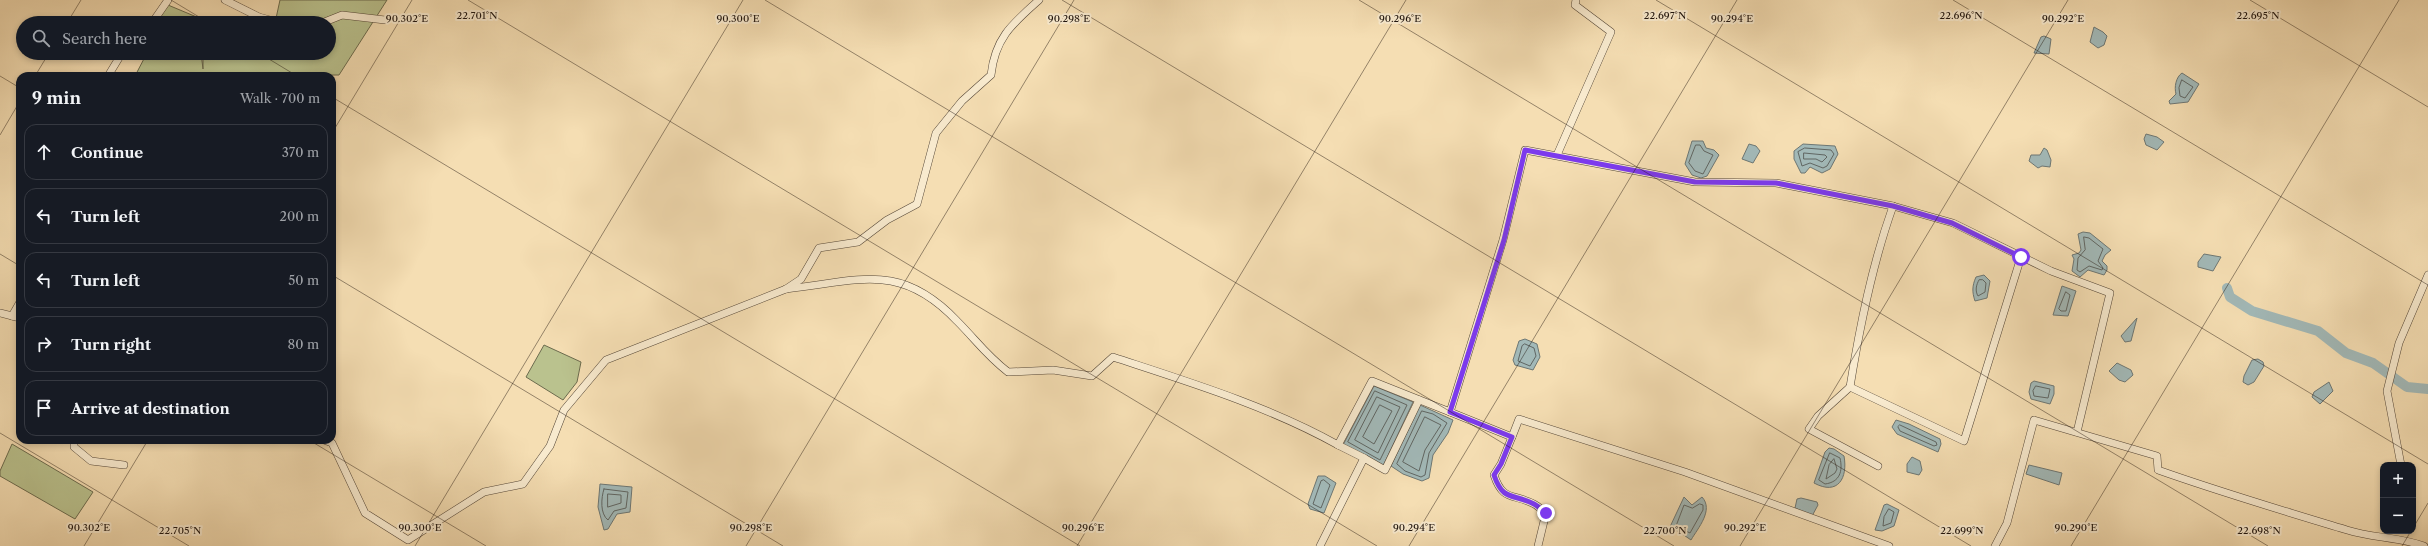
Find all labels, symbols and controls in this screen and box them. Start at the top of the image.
text: 22.701°N [457,9,497,22]
text: 22.697°N [1644,9,1686,22]
text: 22.696°N [1939,9,1983,22]
text: 22.695°N [2237,9,2279,22]
text: 90.302°E [386,12,428,25]
text: 90.300°E [716,12,760,25]
text: 90.298°E [1048,12,1090,25]
text: 90.296°E [1379,12,1421,25]
text: 90.294°E [1711,12,1753,25]
text: 90.292°E [2042,12,2084,25]
search box [16,16,336,60]
icon: search [30,27,52,49]
text: Search here [62,29,147,48]
text: 9 min [32,88,81,108]
text: Walk · 700 m [240,90,320,106]
icon: ahead [33,141,55,163]
text: Continue [71,143,143,162]
text: 370 m [282,144,319,160]
icon: left [33,205,55,227]
text: Turn left [71,207,140,226]
text: 200 m [279,208,319,224]
route start [2012,248,2030,266]
icon: left [33,269,55,291]
text: Turn left [71,271,140,290]
text: 50 m [288,272,319,288]
icon: right [33,333,55,355]
text: Turn right [71,335,151,354]
text: 80 m [287,336,319,352]
icon: arrive [33,397,55,419]
text: Arrive at destination [71,399,230,418]
map controls [2380,462,2416,534]
button: + [2380,462,2416,498]
button: − [2380,498,2416,534]
route end [1537,504,1555,522]
text: 90.302°E [68,521,110,534]
text: 90.300°E [398,521,442,534]
text: 90.298°E [730,521,772,534]
text: 90.296°E [1062,521,1104,534]
text: 90.294°E [1393,521,1435,534]
text: 90.292°E [1724,521,1766,534]
text: 90.290°E [2055,521,2098,534]
text: 22.705°N [159,524,201,537]
text: 22.700°N [1643,524,1687,537]
text: 22.699°N [1940,524,1984,537]
text: 22.698°N [2237,524,2281,537]

